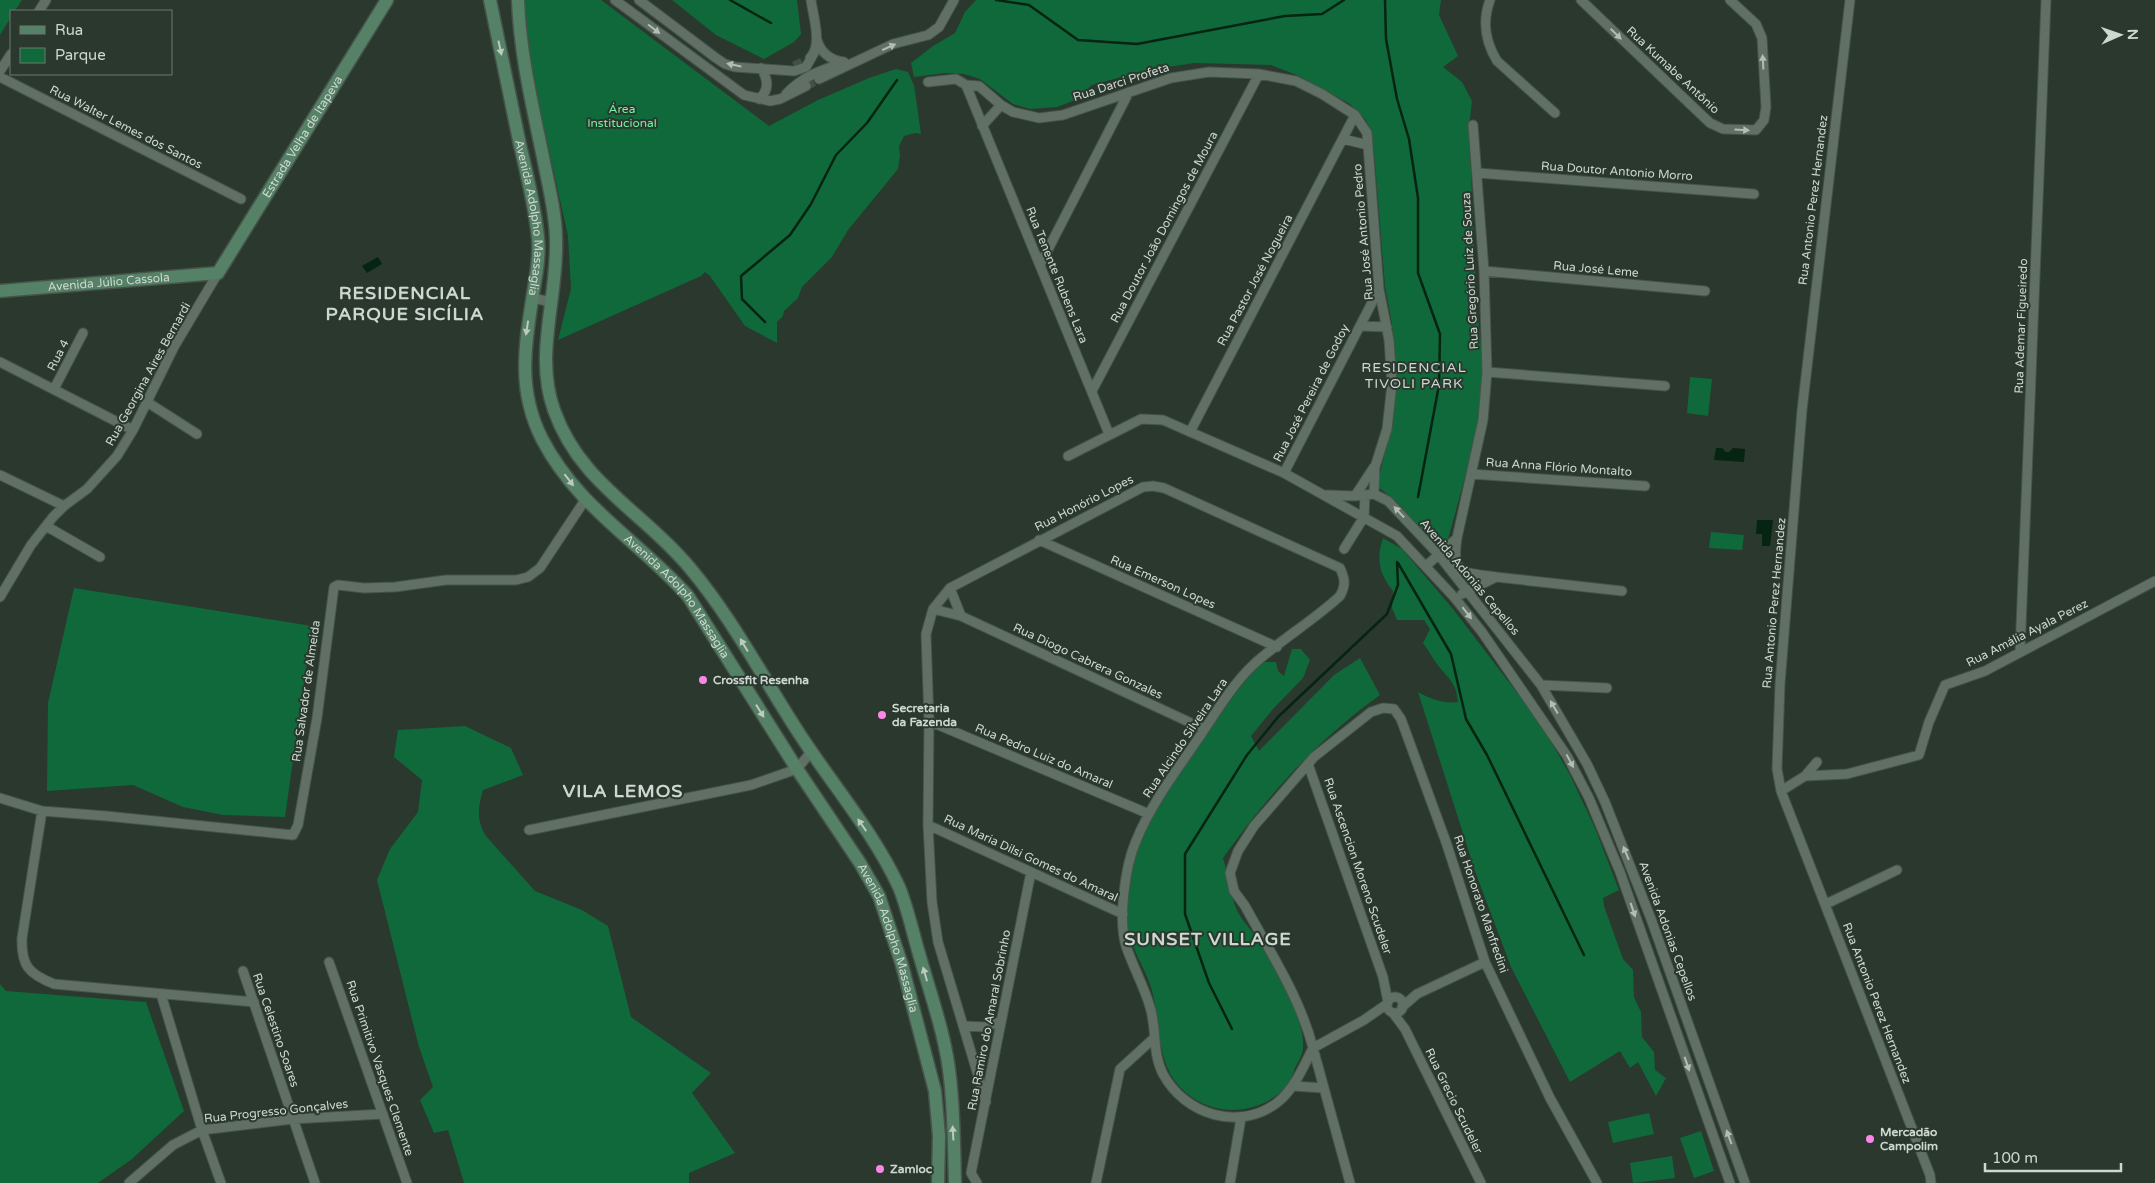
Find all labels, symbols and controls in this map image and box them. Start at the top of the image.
legend [10,10,172,75]
north arrow [2095,10,2145,60]
text: Rua [55,21,83,39]
street label: Rua Kumabe Antônio [1624,23,1722,117]
one-way arrow [647,24,661,34]
one-way arrow [1610,28,1622,40]
text: N [2124,29,2141,40]
one-way arrow [496,40,504,56]
one-way arrow [882,43,896,51]
text: Parque [55,46,106,64]
one-way arrow [1759,54,1767,70]
street label: Rua Darci Profeta [1071,60,1171,104]
one-way arrow [726,61,742,69]
street label: Estrada Velha de Itapeva [259,73,345,200]
street label: Rua Walter Lemes dos Santos [47,82,205,172]
park label: Área Institucional [587,102,657,130]
street label: Rua Antonio Perez Hernandez [1796,114,1830,286]
one-way arrow [1734,126,1750,134]
street label: Rua Doutor João Domingos de Moura [1107,129,1221,325]
street label: Avenida Adolpho Massaglia [512,138,546,297]
street label: Rua Doutor Antonio Morro [1541,159,1693,183]
street label: Rua José Antonio Pedro [1350,163,1376,301]
street label: Rua Gregório Luiz de Souza [1459,192,1481,350]
street label: Rua Tenente Rubens Lara [1023,205,1091,345]
street label: Rua Pastor José Nogueira [1214,212,1296,348]
street label: Rua José Leme [1553,258,1640,280]
street label: Rua Ademar Figueiredo [2012,258,2030,394]
street label: Avenida Júlio Cassola [47,270,170,294]
district label: RESIDENCIAL PARQUE SICÍLIA [326,282,484,325]
street label: Rua Georgina Aires Bernardi [103,300,193,448]
one-way arrow [523,320,531,336]
street label: Rua José Pereira de Godoy [1270,321,1352,464]
street label: Rua 4 [44,337,72,373]
district label: RESIDENCIAL TIVOLI PARK [1361,359,1467,392]
street label: Rua Anna Flório Montalto [1485,455,1633,479]
street label: Rua Honório Lopes [1032,472,1136,534]
one-way arrow [563,473,574,486]
one-way arrow [1393,506,1405,518]
street label: Avenida Adonias Cepellos [1417,516,1523,638]
street label: Rua Antonio Perez Hernandez [1760,517,1788,689]
street label: Avenida Adolpho Massaglia [621,531,732,661]
street label: Rua Emerson Lopes [1108,553,1218,612]
street label: Rua Amália Ayala Perez [1964,596,2090,670]
one-way arrow [1462,606,1473,619]
street label: Rua Salvador de Almeida [289,619,323,763]
street label: Rua Diogo Cabrera Gonzales [1011,620,1165,702]
one-way arrow [740,639,749,652]
place label: Crossfit Resenha [713,673,809,687]
marker: Crossfit Resenha [697,674,709,686]
street label: Rua Alcindo Silveira Lara [1140,676,1230,800]
one-way arrow [1550,700,1558,715]
place label: Secretaria da Fazenda [892,701,957,729]
one-way arrow [755,704,765,717]
marker: Secretaria da Fazenda [876,709,888,721]
street label: Rua Pedro Luiz do Amaral [973,721,1115,791]
one-way arrow [1565,754,1574,768]
street label: Rua Ascencion Moreno Scudeler [1321,776,1395,956]
district label: VILA LEMOS [563,780,683,802]
street label: Rua Maria Dilsi Gomes do Amaral [942,811,1120,905]
one-way arrow [857,818,867,832]
street label: Rua Honorato Manfredini [1451,833,1511,975]
one-way arrow [1622,845,1629,860]
street label: Avenida Adonias Cepellos [1636,859,1700,1003]
street label: Avenida Adolpho Massaglia [855,861,921,1014]
one-way arrow [1630,903,1637,918]
street label: Rua Antonio Perez Hernandez [1840,921,1914,1085]
district label: SUNSET VILLAGE [1124,928,1292,950]
street label: Rua Ramiro do Amaral Sobrinho [965,929,1013,1111]
one-way arrow [920,966,928,981]
street label: Rua Celestino Soares [250,971,302,1089]
street label: Rua Primitivo Vasques Clemente [343,978,417,1158]
street label: Rua Grecio Scudeler [1422,1046,1486,1156]
one-way arrow [1684,1056,1691,1071]
street label: Rua Progresso Gonçalves [203,1096,349,1126]
one-way arrow [949,1125,957,1141]
place label: Mercadão Campolim [1880,1125,1938,1154]
one-way arrow [1725,1129,1733,1144]
marker: Mercadão Campolim [1864,1133,1876,1145]
scale bar [1985,1140,2121,1172]
text: 100 m [1992,1149,2038,1167]
place label: Zamloc [890,1162,933,1176]
marker: Zamloc [874,1163,886,1175]

